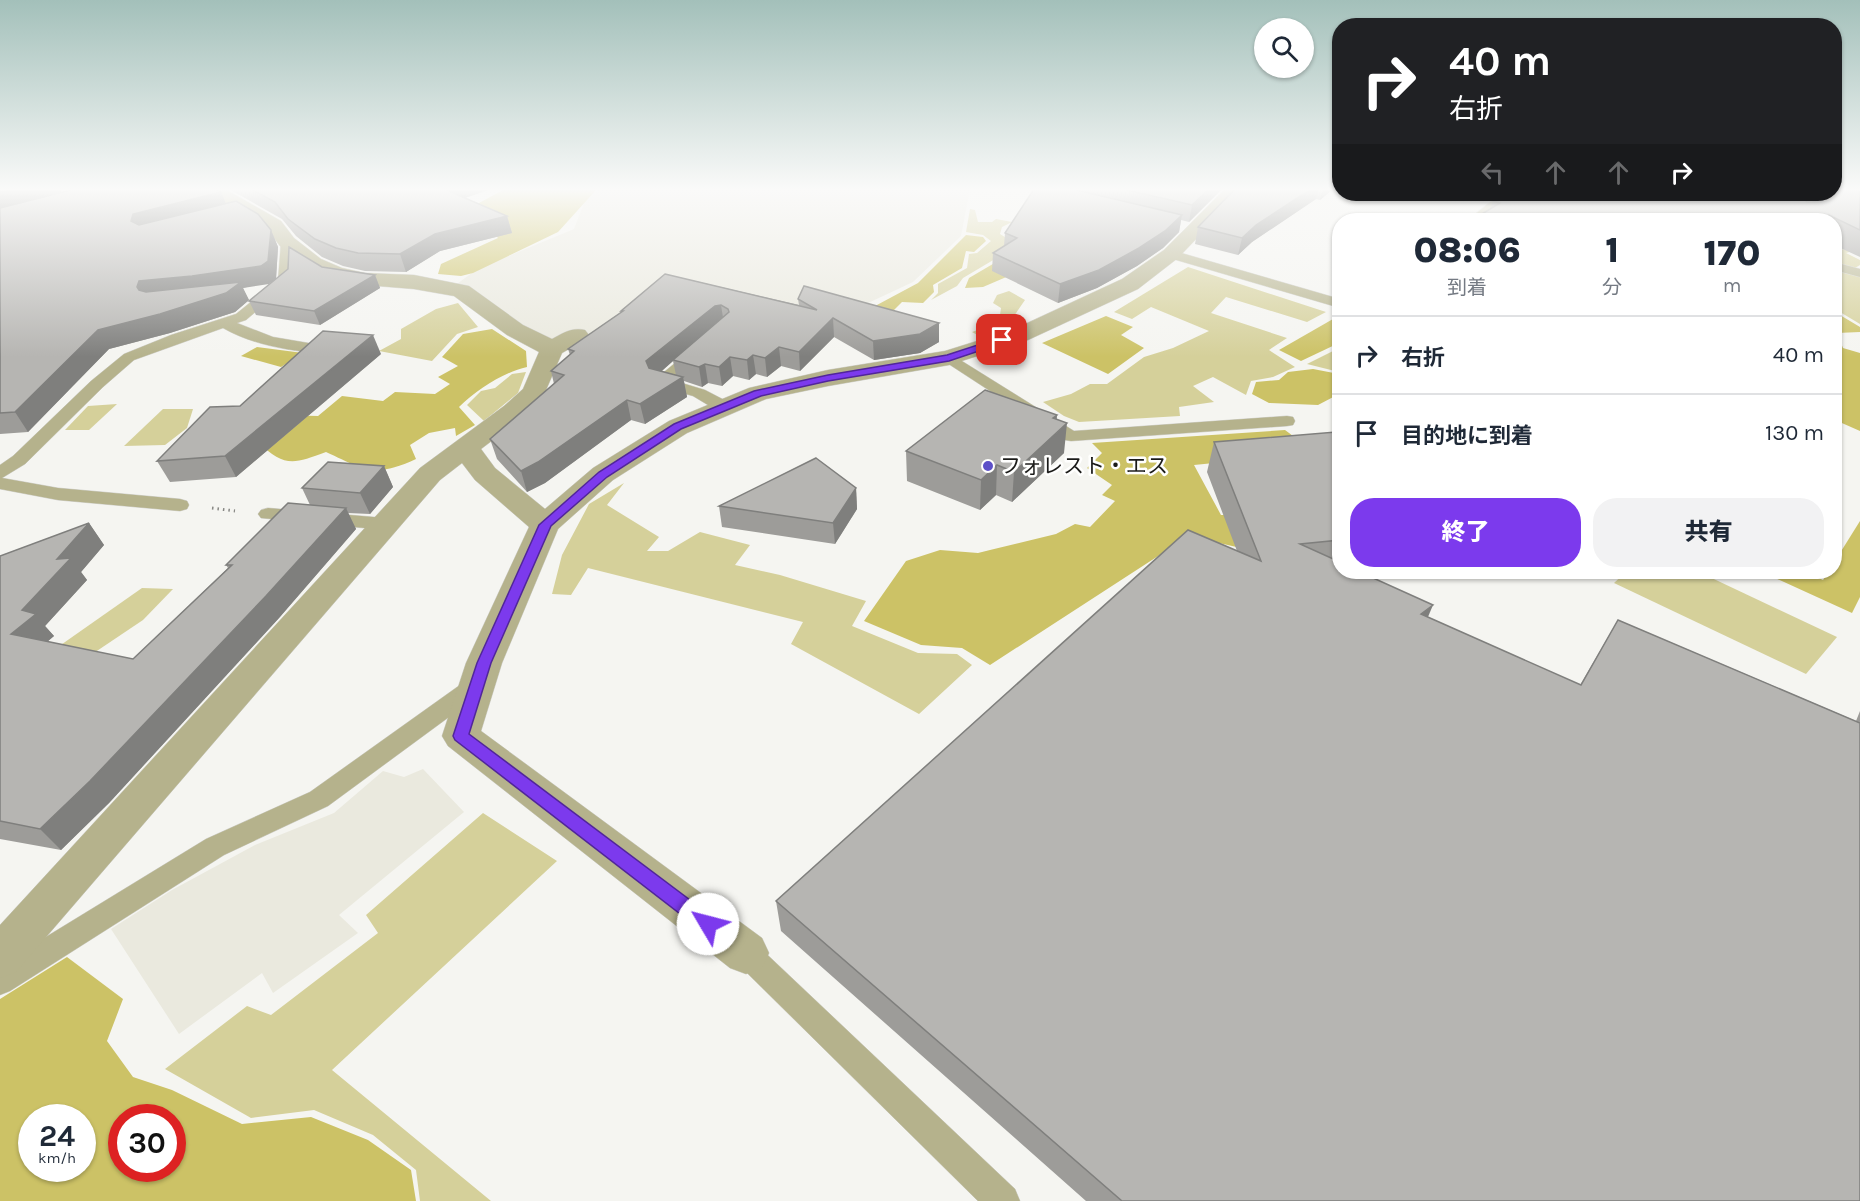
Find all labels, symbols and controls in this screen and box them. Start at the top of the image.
map controls [1254,18,1314,78]
button: search [1254,18,1314,78]
text: 40 m [1449,36,1551,86]
icon: right [1350,42,1428,120]
text: 右折 [1449,93,1503,125]
icon: left [1476,156,1509,189]
icon: ahead [1539,156,1572,189]
icon: ahead [1602,156,1635,189]
icon: right [1665,156,1698,189]
text: 08:06 [1413,229,1521,271]
text: 1 [1605,229,1619,271]
text: 170 [1704,232,1761,274]
text: m [1723,274,1741,297]
text: 到着 [1447,276,1487,299]
text: 分 [1602,276,1622,299]
pin [976,314,1027,365]
icon: arrive [985,323,1018,356]
icon: right [1350,339,1383,372]
text: 40 m [1773,342,1824,368]
text: 右折 [1401,345,1445,371]
icon: arrive [1350,417,1383,450]
text: 130 m [1765,420,1824,446]
text: 目的地に到着 [1401,423,1533,449]
place label: フォレスト・エス [1000,454,1168,478]
marker: フォレスト・エス [981,459,995,473]
button: 終了 [1350,498,1581,567]
button: 共有 [1593,498,1824,567]
position arrow [676,892,740,956]
speed limit sign: 30 [108,1104,186,1182]
text: 24 [39,1118,75,1154]
text: km/h [38,1149,76,1167]

